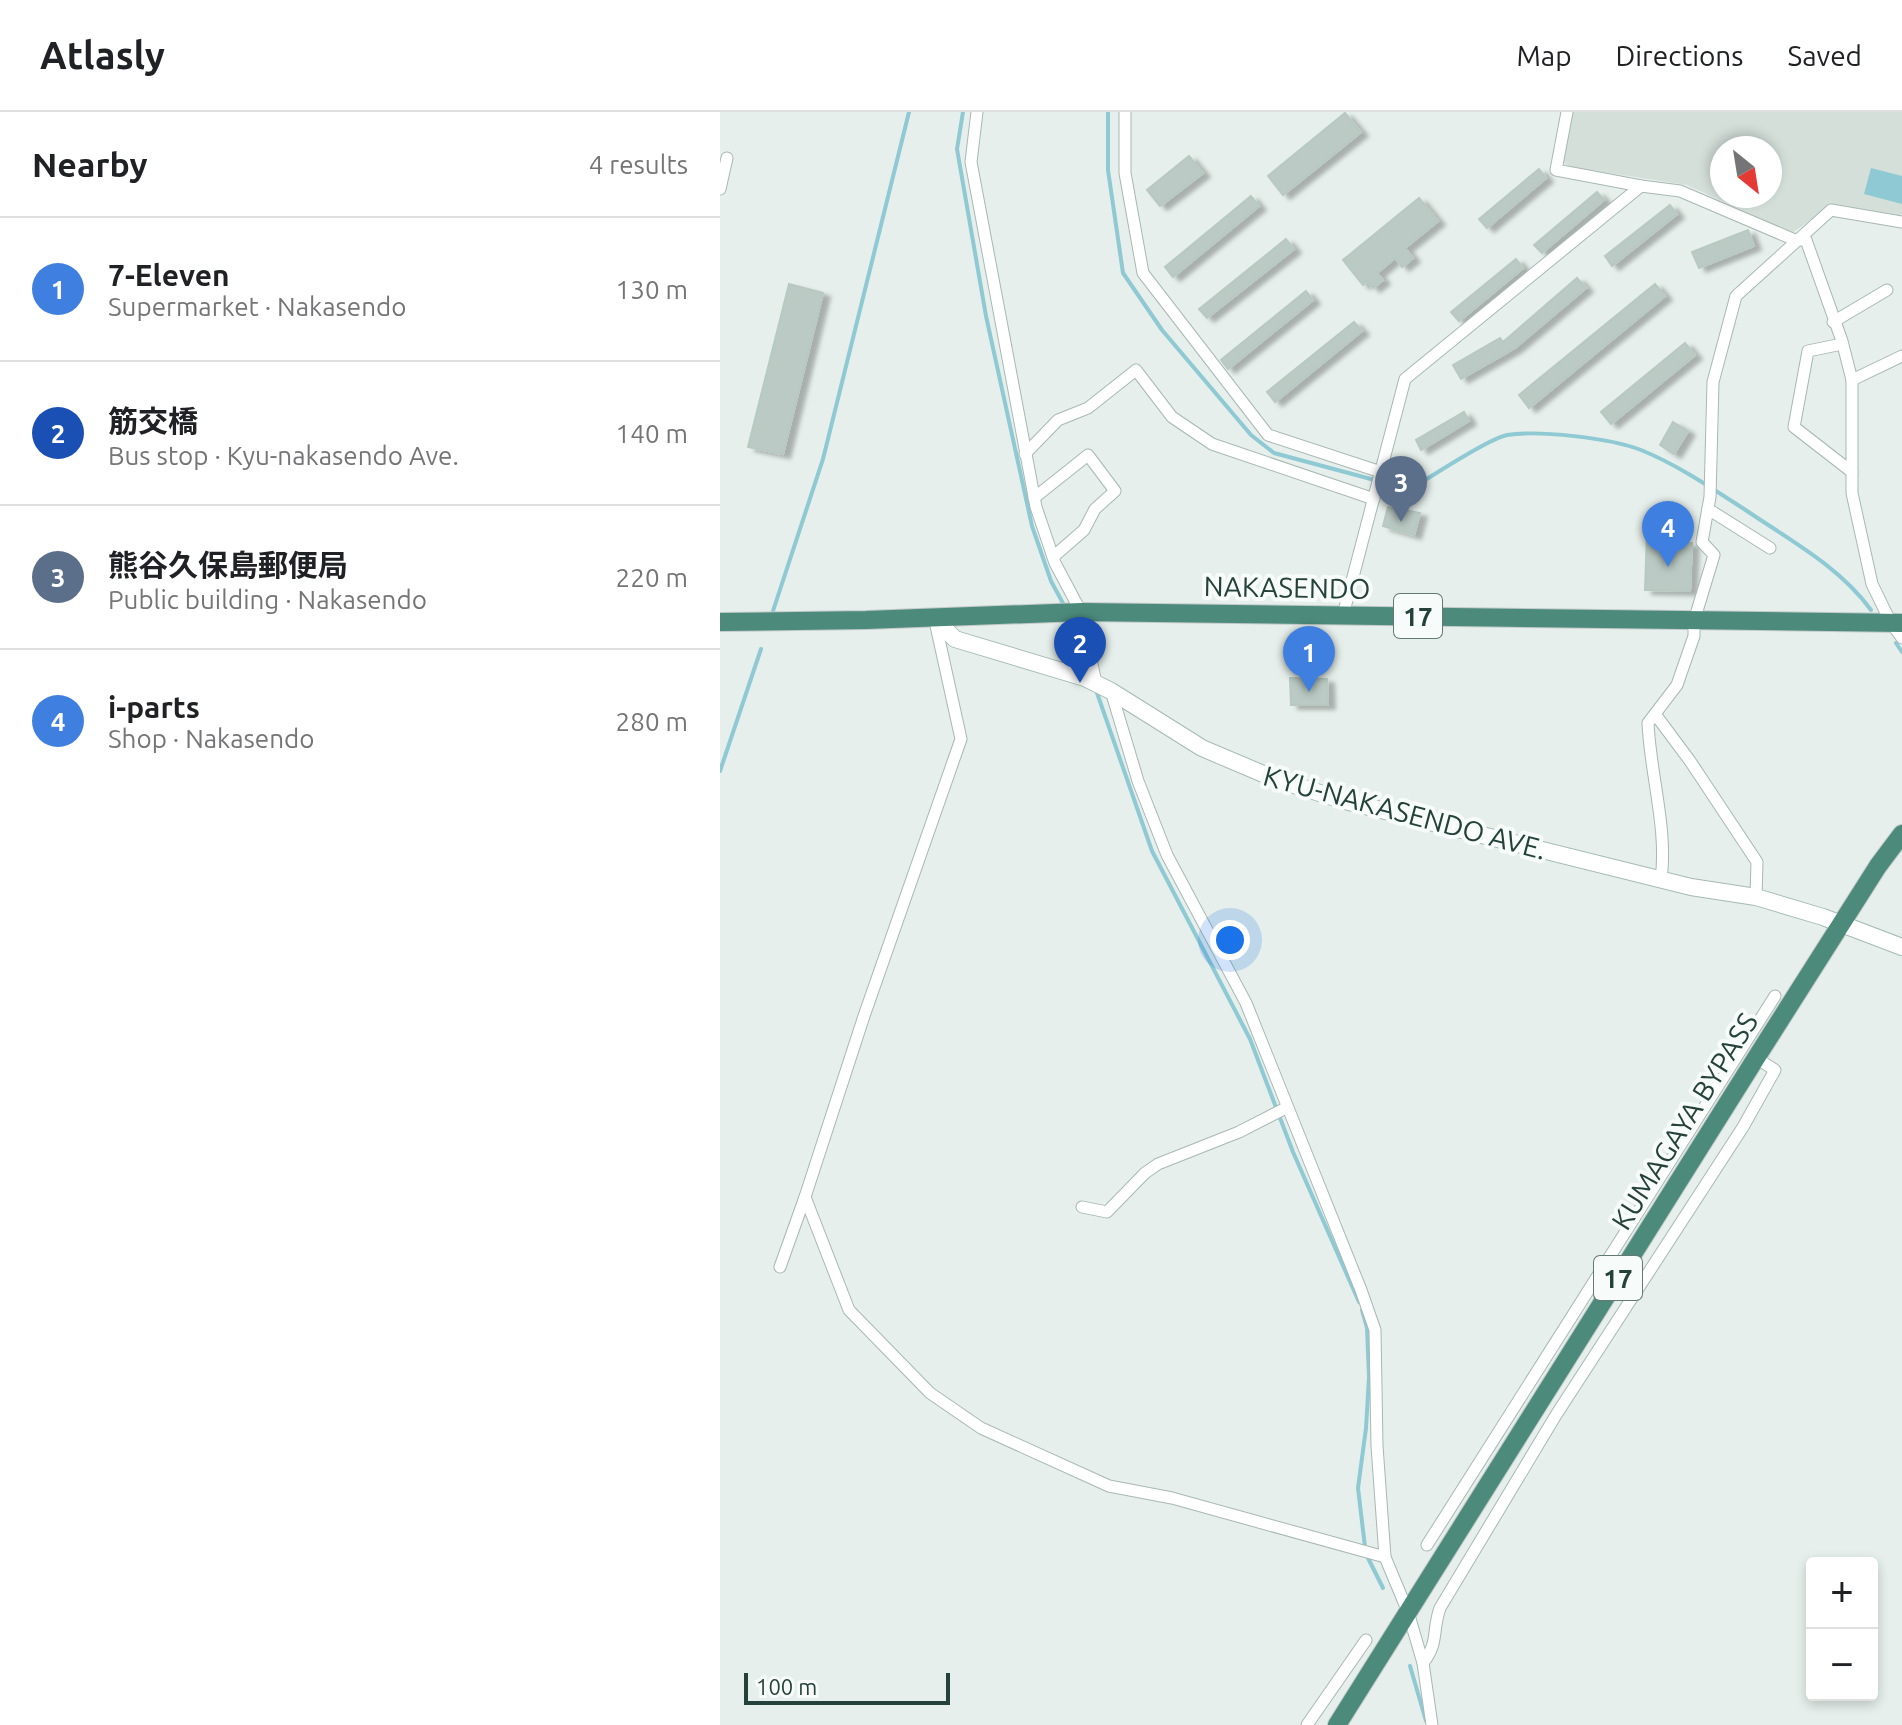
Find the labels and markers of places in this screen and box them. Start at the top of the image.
pin: 3 [1375,456,1427,522]
pin: 4 [1642,501,1694,567]
pin: 2 [1054,617,1106,683]
pin: 1 [1283,626,1335,692]

